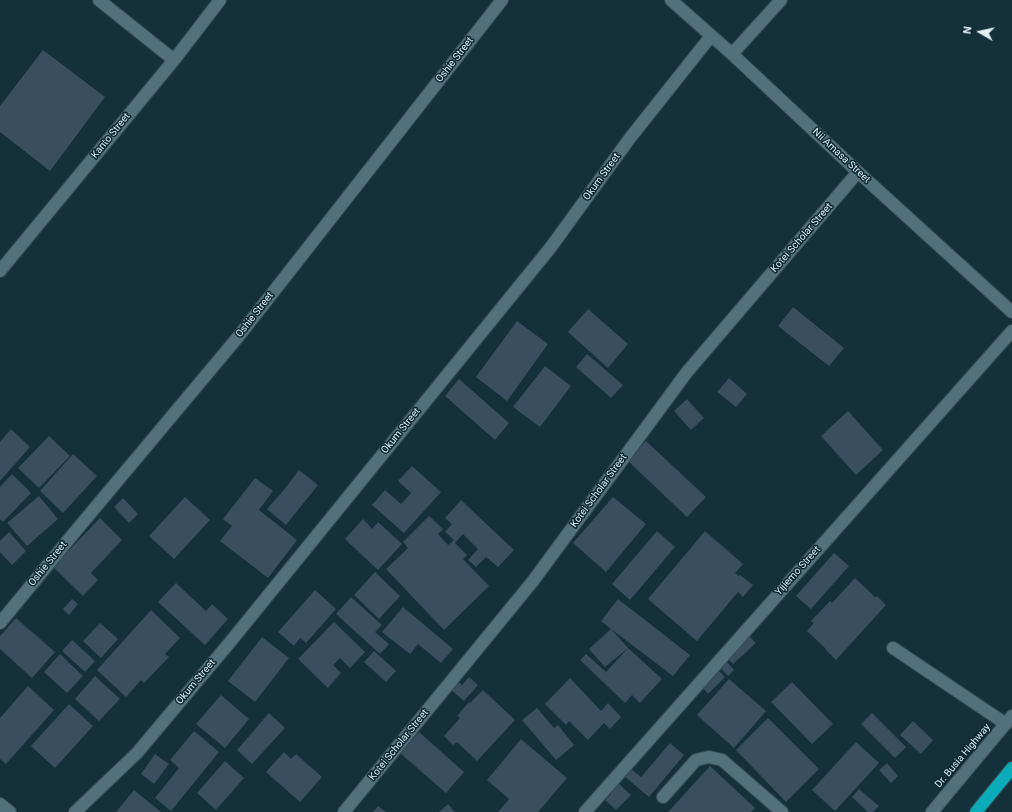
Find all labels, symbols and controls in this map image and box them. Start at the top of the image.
north arrow [960,12,1000,52]
text: N [961,25,975,35]
street label: Oshie Street [434,35,476,85]
street label: Kanto Street [89,111,133,161]
street label: Nii Amasa Street [810,126,872,186]
street label: Okum Street [581,151,623,203]
street label: Kotei Scholar Street [769,201,835,275]
street label: Oshie Street [234,290,276,340]
street label: Okum Street [379,406,423,456]
street label: Kotei Scholar Street [568,452,630,530]
street label: Oshie Street [26,539,70,589]
street label: Yijiemo Street [773,544,823,598]
street label: Okum Street [174,657,218,707]
street label: Kotei Scholar Street [367,707,431,783]
street label: Dr. Busia Highway [933,721,993,791]

